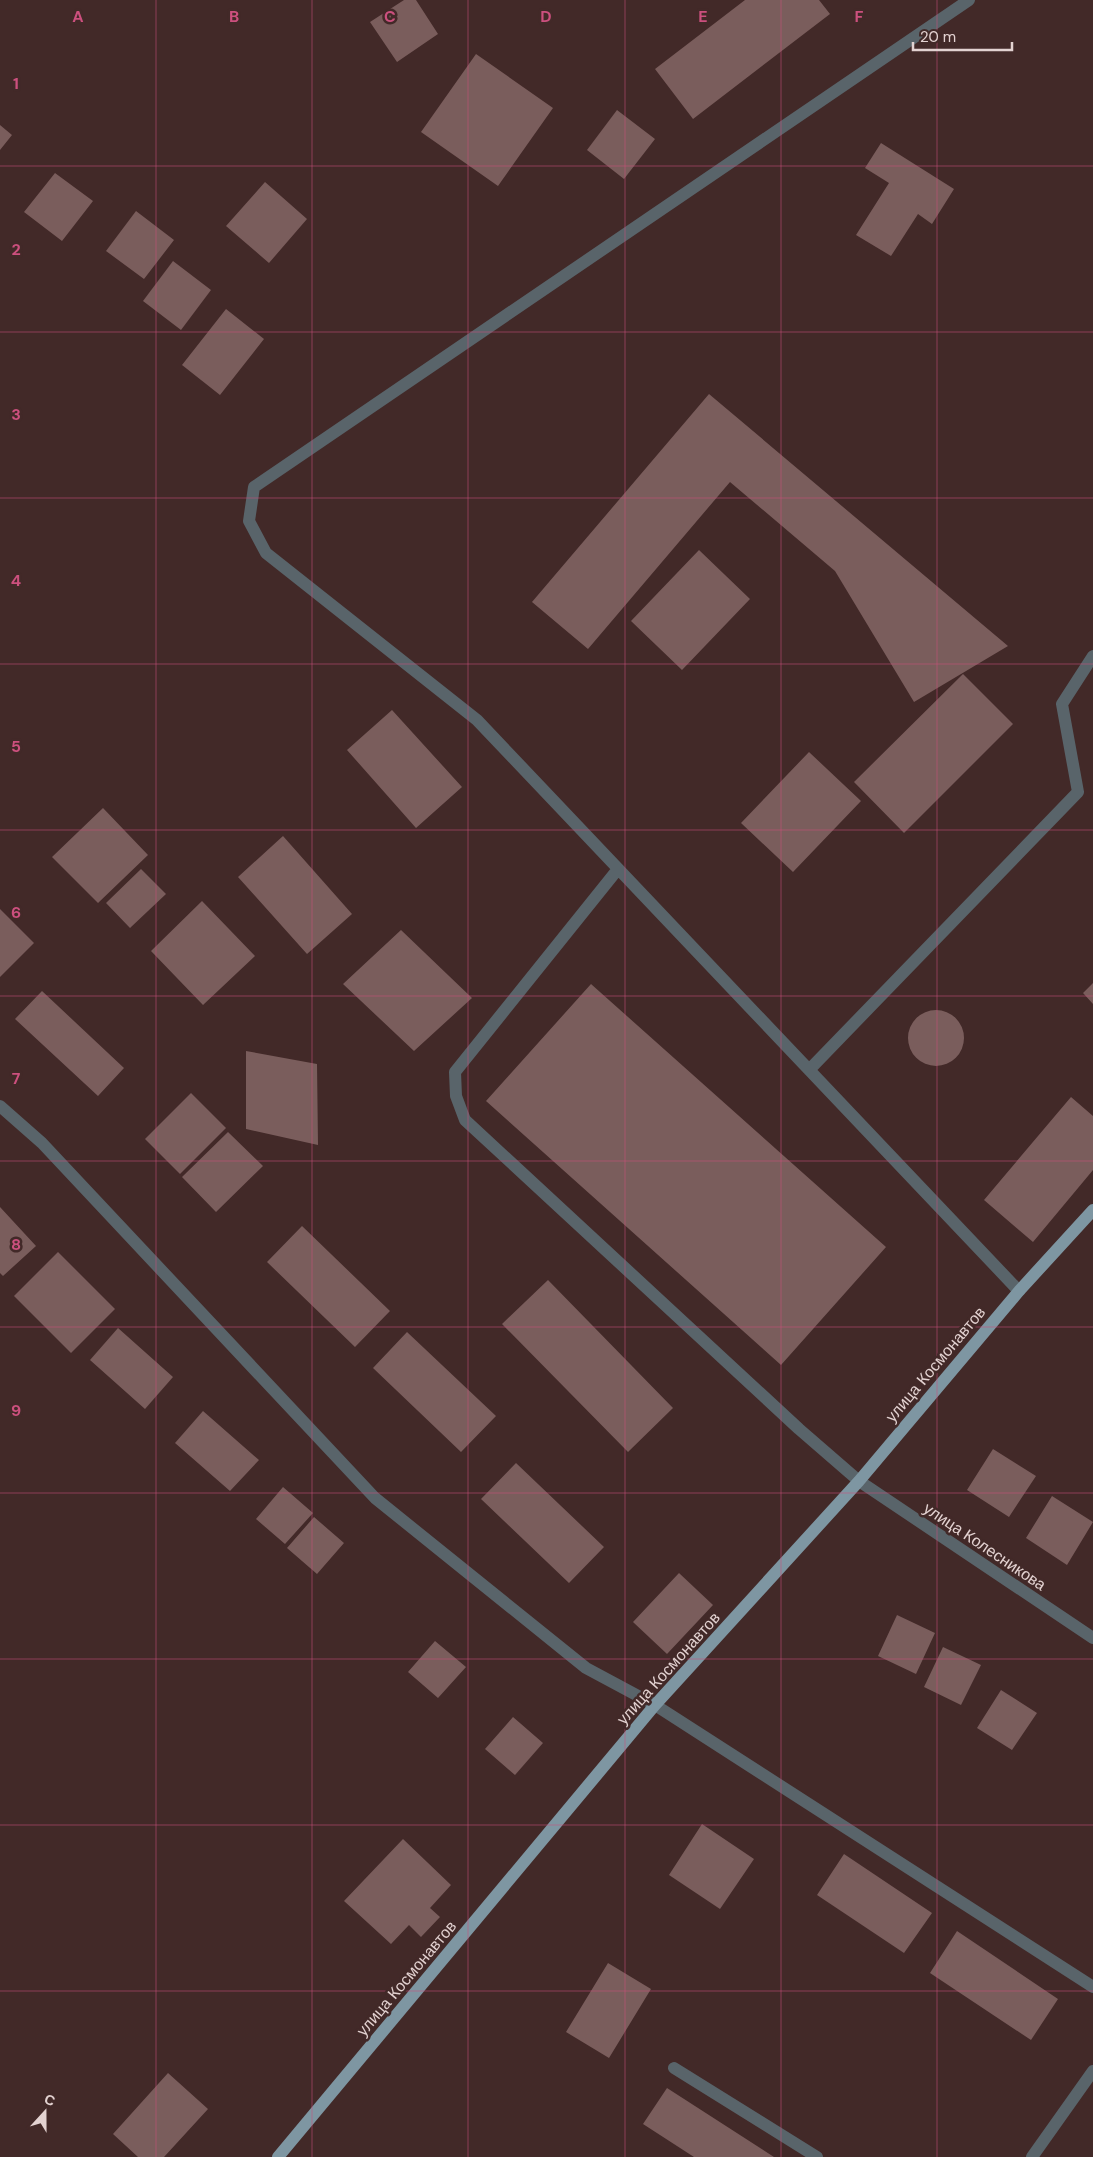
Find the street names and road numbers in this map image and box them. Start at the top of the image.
street label: улица Космонавтов [881,1302,990,1427]
street label: улица Колесникова [919,1498,1050,1595]
street label: улица Космонавтов [612,1608,725,1729]
street label: улица Космонавтов [352,1916,461,2041]

